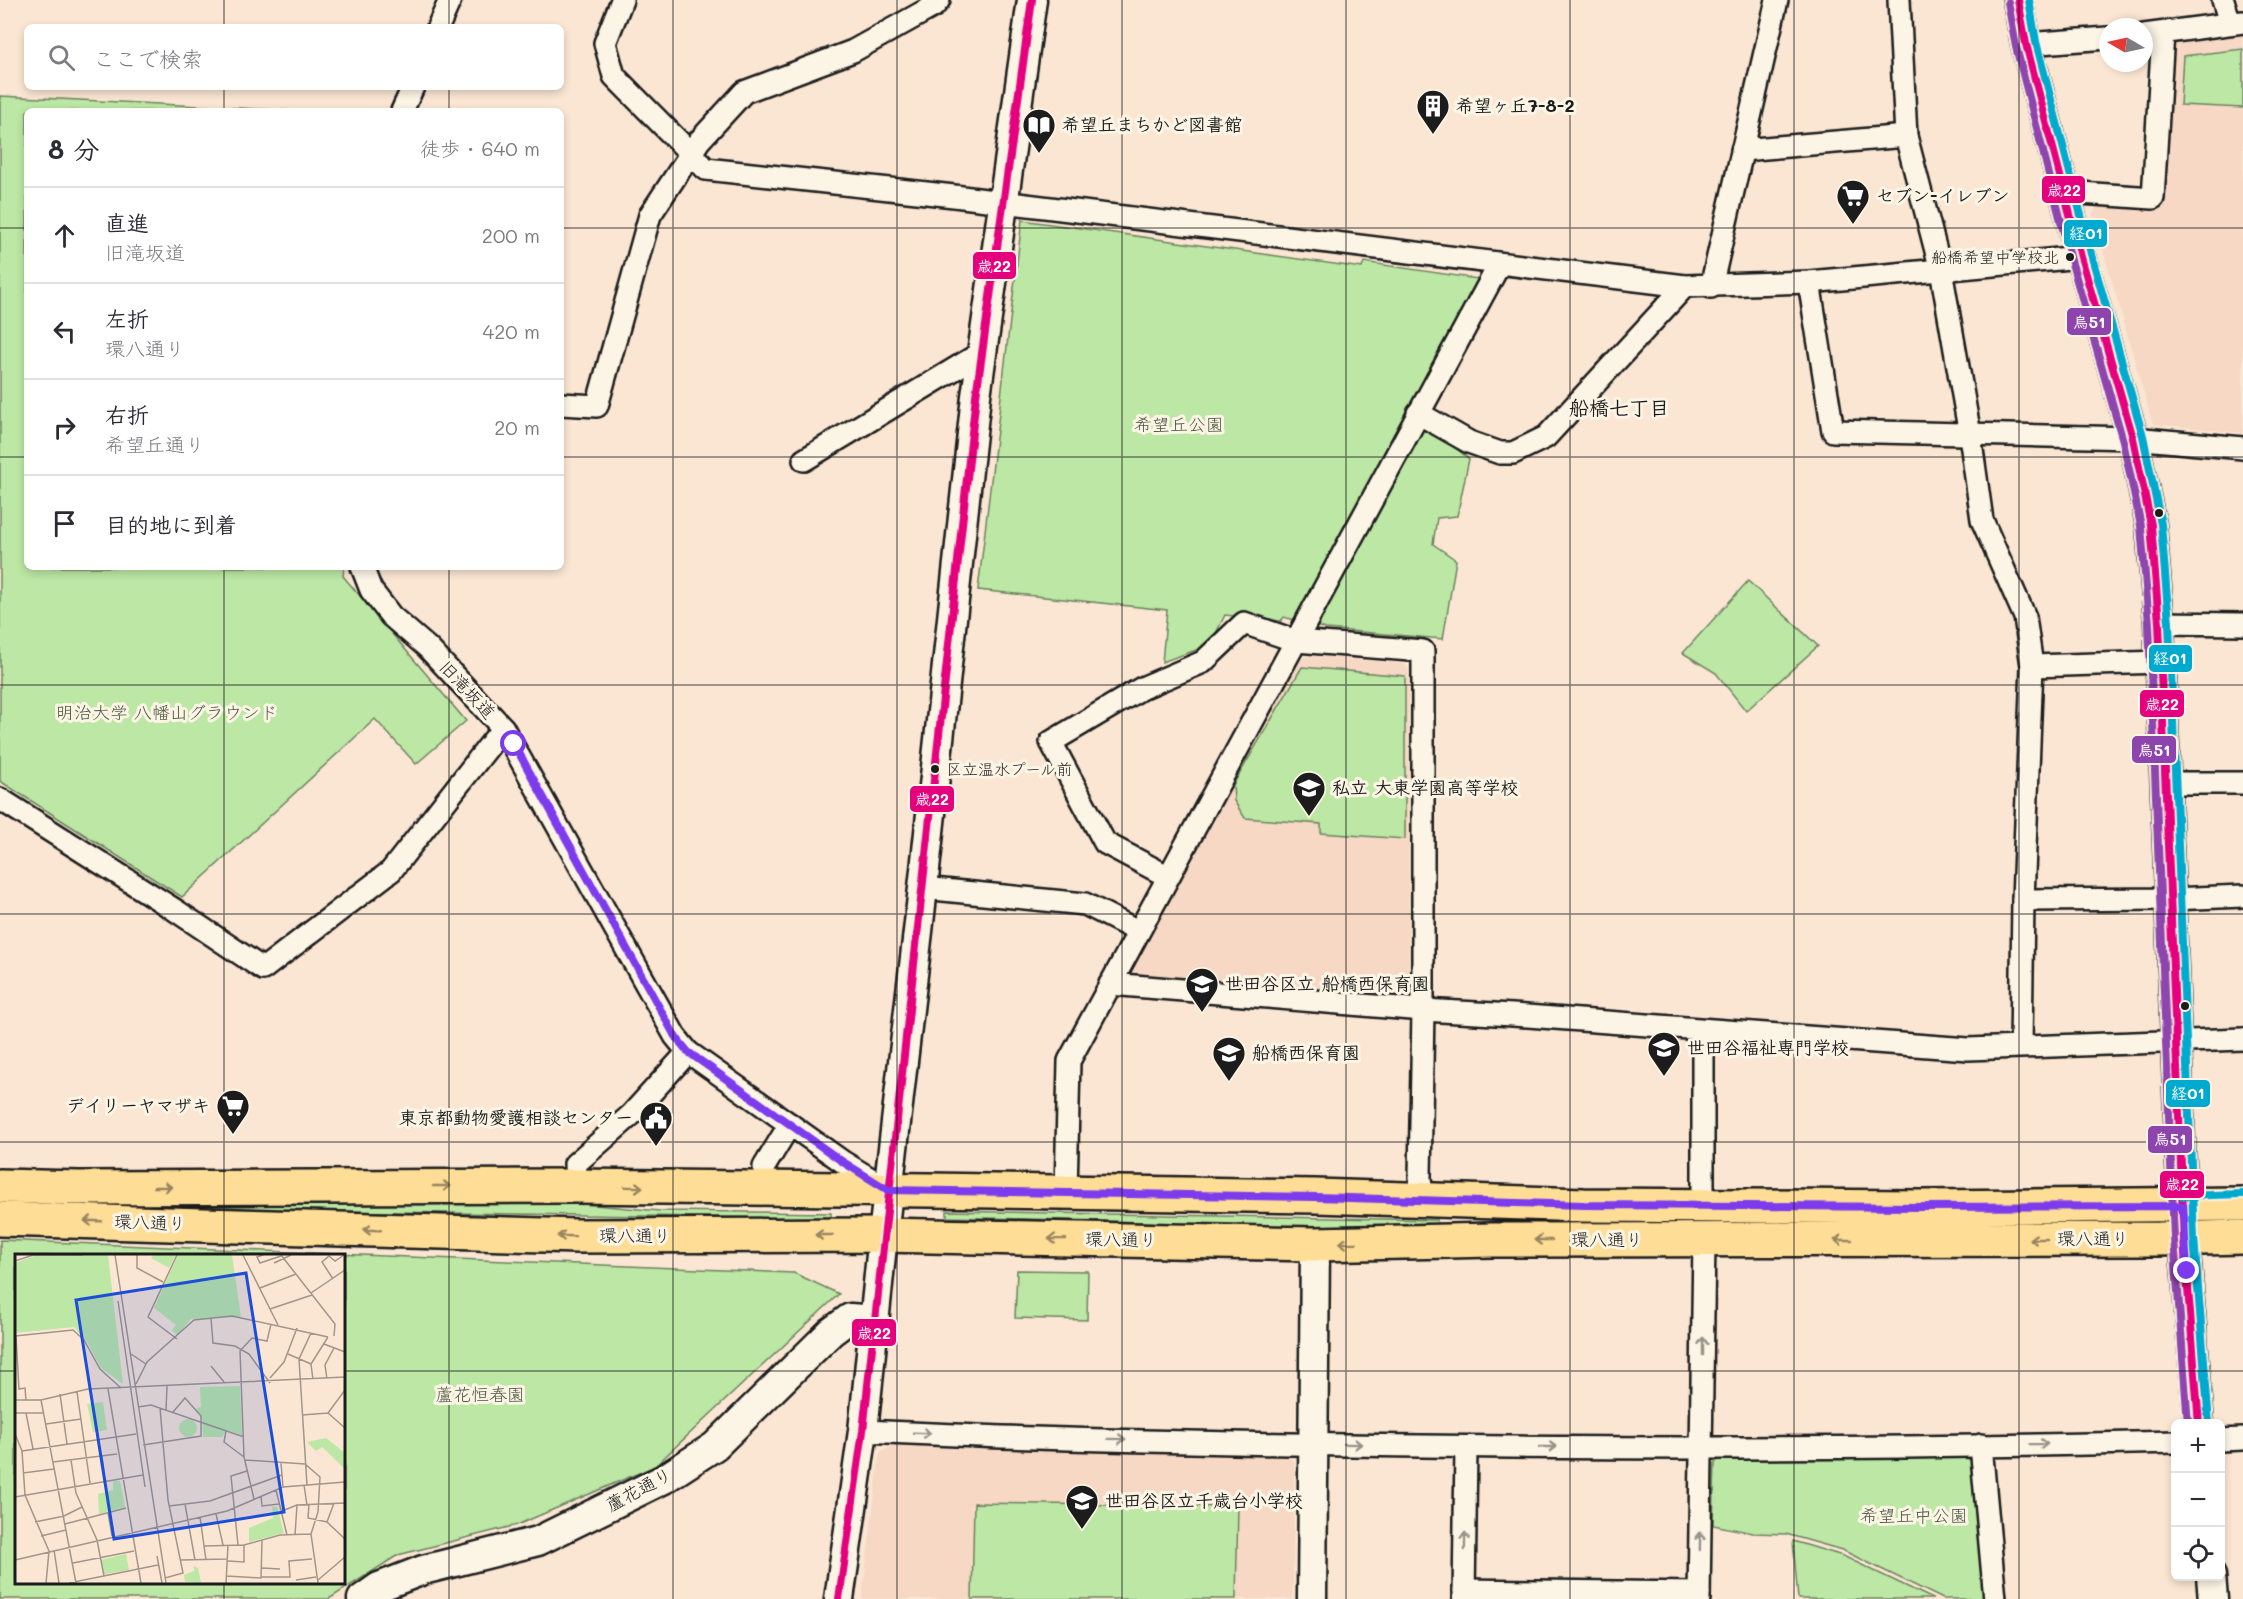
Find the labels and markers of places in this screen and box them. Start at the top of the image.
building icon: 希望ヶ丘7-8-2 [1415,88,1451,135]
place label: 希望ヶ丘7-8-2 [1456,93,1574,117]
library icon: 希望丘まちかど図書館 [1021,107,1057,154]
place label: 希望丘まちかど図書館 [1062,112,1242,136]
supermarket icon: セブン-イレブン [1835,178,1871,225]
place label: セブン-イレブン [1876,183,2010,207]
place label: 船橋希望中学校北 [1931,246,2059,267]
marker: 船橋希望中学校北 [2064,251,2076,263]
unlabelled marker [2153,507,2165,519]
place label: 区立温水プール前 [946,758,1072,779]
marker: 区立温水プール前 [929,763,941,775]
school or university icon: 私立 大東学園高等学校 [1291,770,1327,817]
place label: 私立 大東学園高等学校 [1332,775,1518,799]
school or university icon: 世田谷区立 船橋西保育園 [1184,966,1220,1013]
place label: 世田谷区立 船橋西保育園 [1225,971,1429,995]
unlabelled marker [2179,1000,2191,1012]
school or university icon: 世田谷福祉専門学校 [1646,1030,1682,1077]
school or university icon: 船橋西保育園 [1211,1035,1247,1082]
place label: 世田谷福祉専門学校 [1687,1035,1849,1059]
place label: 船橋西保育園 [1252,1040,1360,1064]
supermarket icon: デイリーヤマザキ [215,1088,251,1135]
place label: デイリーヤマザキ [66,1093,210,1117]
public building icon: 東京都動物愛護相談センター [638,1100,674,1147]
place label: 東京都動物愛護相談センター [399,1105,633,1129]
school or university icon: 世田谷区立千歳台小学校 [1064,1483,1100,1530]
place label: 世田谷区立千歳台小学校 [1105,1488,1303,1512]

